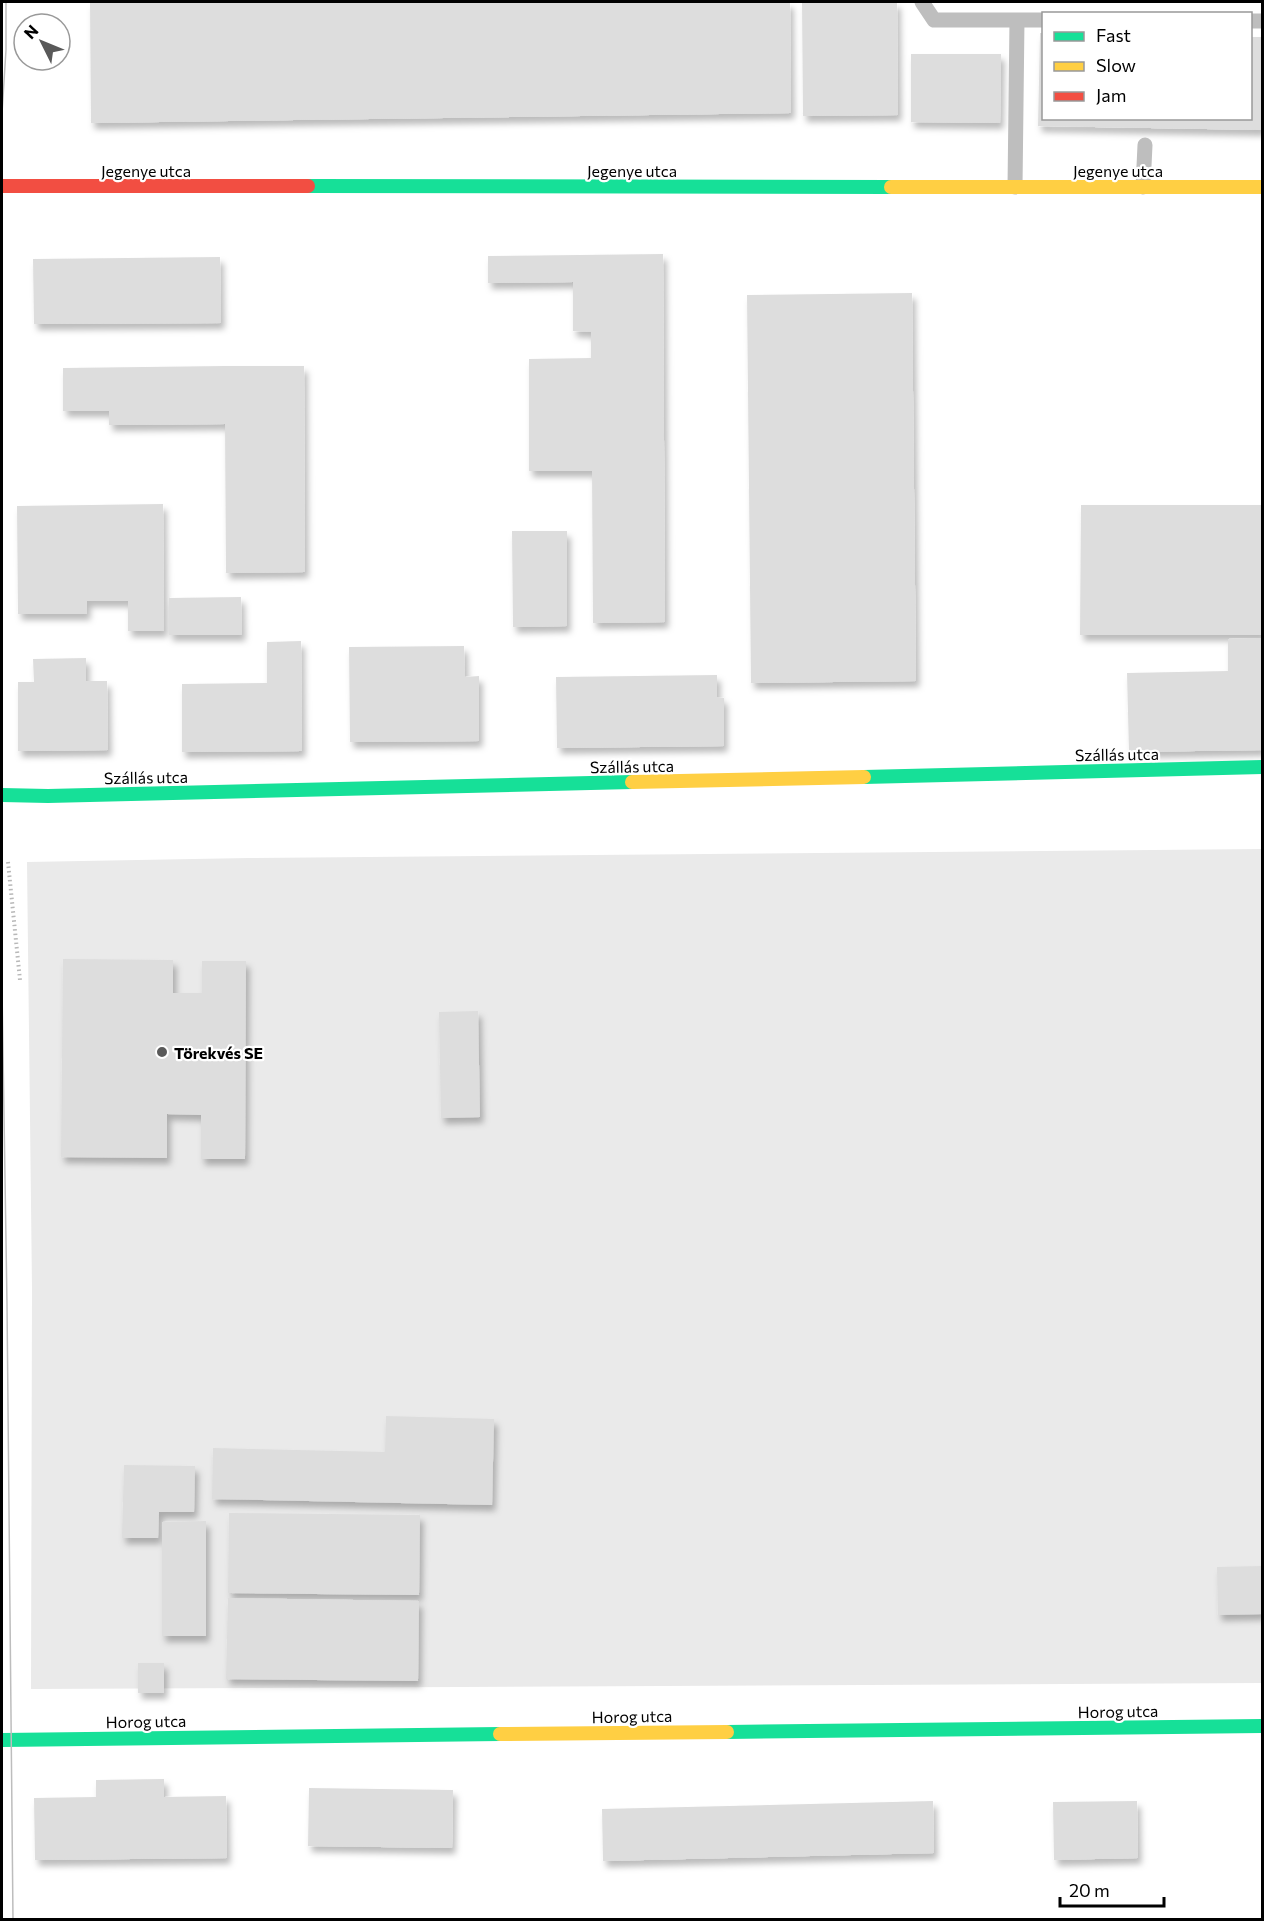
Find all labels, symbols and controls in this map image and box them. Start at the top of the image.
north arrow [12,12,72,72]
legend [1042,12,1252,120]
text: N [20,21,42,42]
text: Fast [1096,24,1131,46]
text: Slow [1096,54,1136,76]
text: Jam [1096,84,1126,106]
street label: Jegenye utca [101,161,191,180]
street label: Jegenye utca [587,161,677,180]
street label: Jegenye utca [1073,161,1163,180]
street label: Szállás utca [1075,744,1159,764]
street label: Szállás utca [590,756,674,776]
street label: Szállás utca [104,767,188,787]
place label: Törekvés SE [174,1043,263,1062]
marker: Törekvés SE [155,1045,169,1059]
street label: Horog utca [1078,1701,1158,1721]
street label: Horog utca [592,1706,672,1726]
street label: Horog utca [106,1711,186,1731]
scale bar [1060,1870,1164,1908]
text: 20 m [1069,1879,1110,1901]

